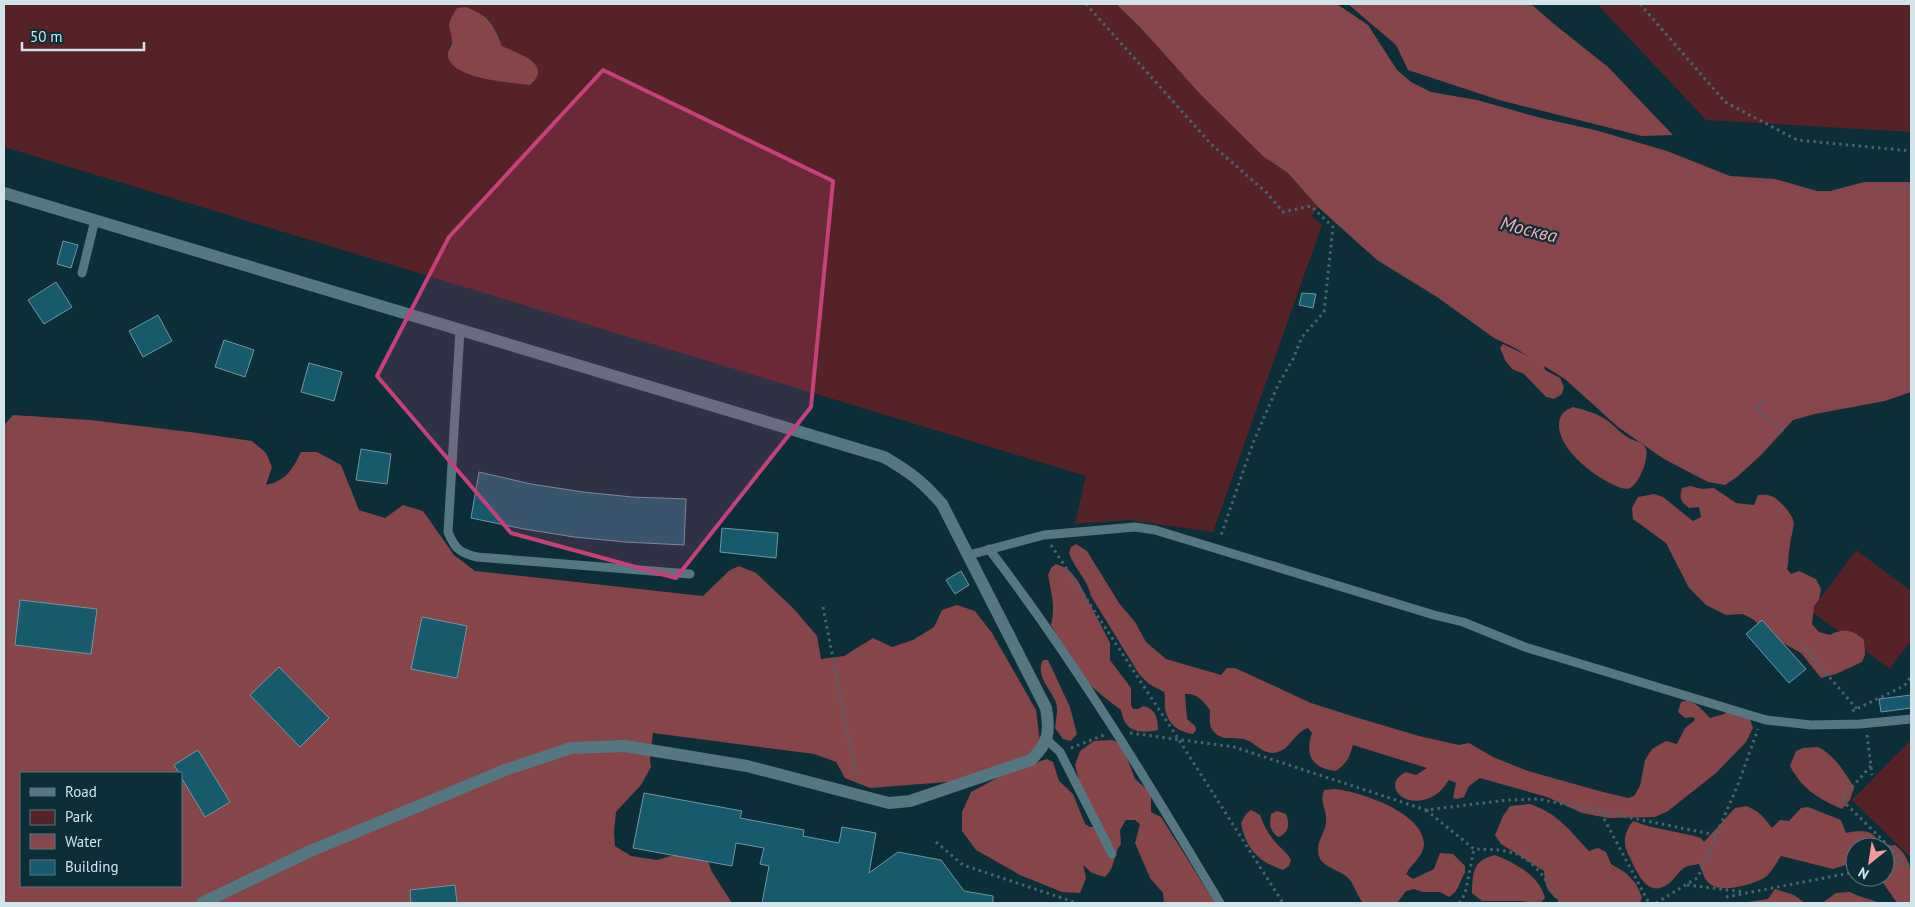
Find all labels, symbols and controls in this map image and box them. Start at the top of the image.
scale bar [22,20,145,52]
text: 50 m [30,27,63,46]
water label: Москва [1498,210,1561,248]
legend [20,772,182,887]
text: Road [65,782,97,801]
text: Park [65,807,93,826]
text: Water [65,832,102,851]
north arrow [1845,837,1895,887]
text: Building [65,857,119,876]
text: N [1855,863,1872,883]

